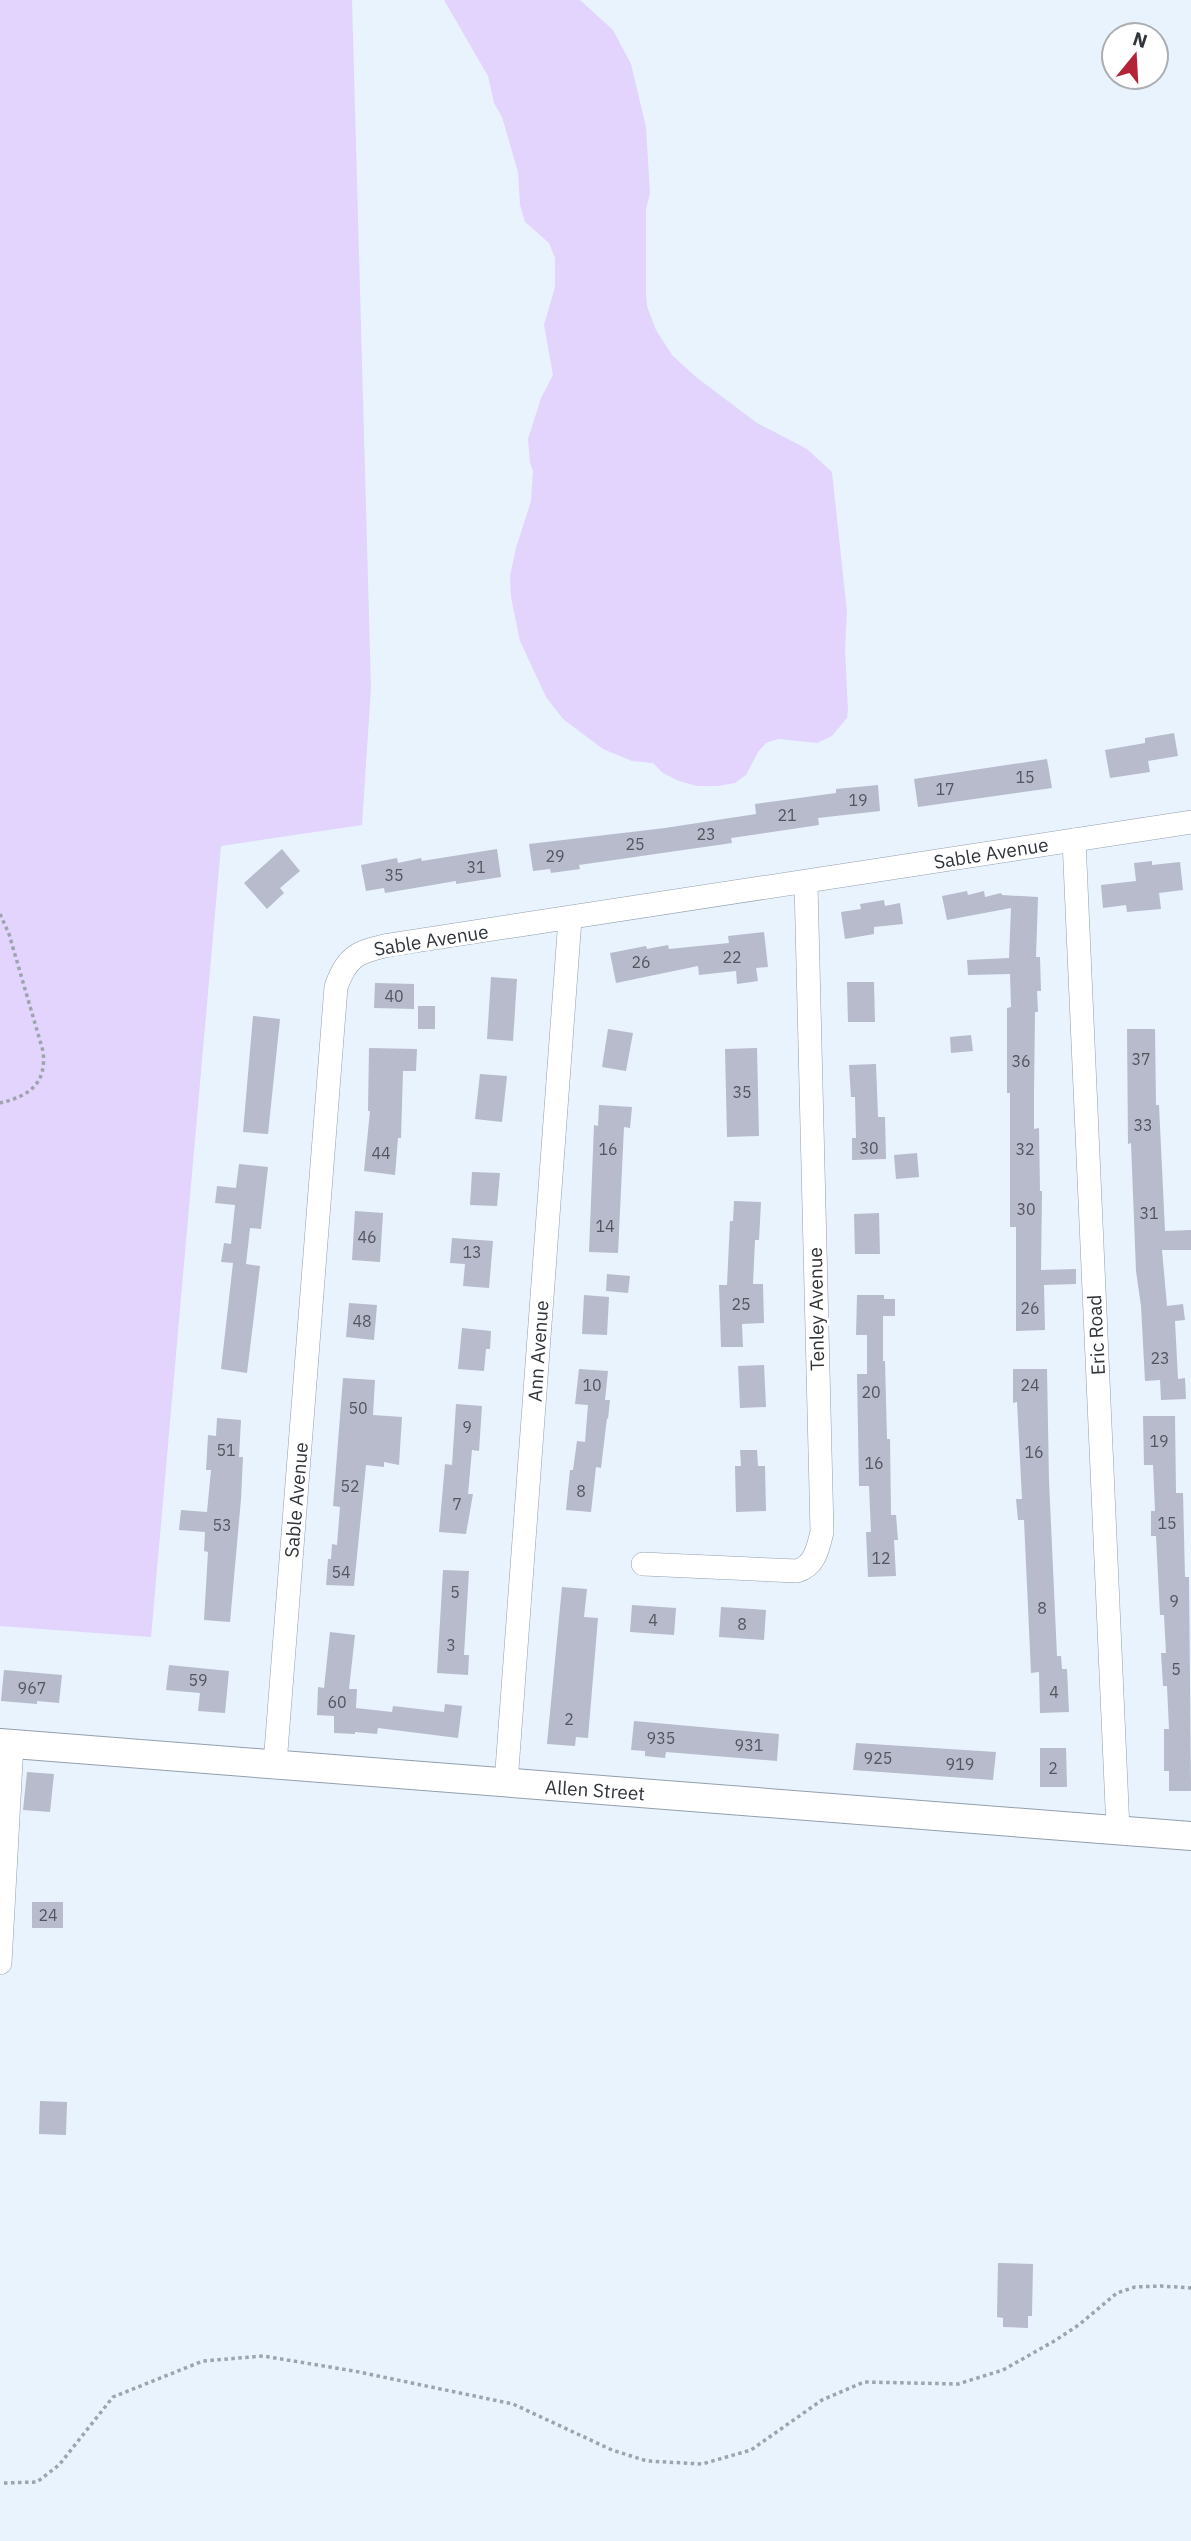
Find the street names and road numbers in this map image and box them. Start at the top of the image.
street label: Sable Avenue [932,832,1050,874]
street label: Sable Avenue [372,919,490,961]
street label: Tenley Avenue [803,1247,829,1371]
street label: Eric Road [1082,1294,1110,1376]
street label: Ann Avenue [522,1299,554,1403]
street label: Sable Avenue [279,1441,313,1559]
street label: Allen Street [544,1775,646,1805]

